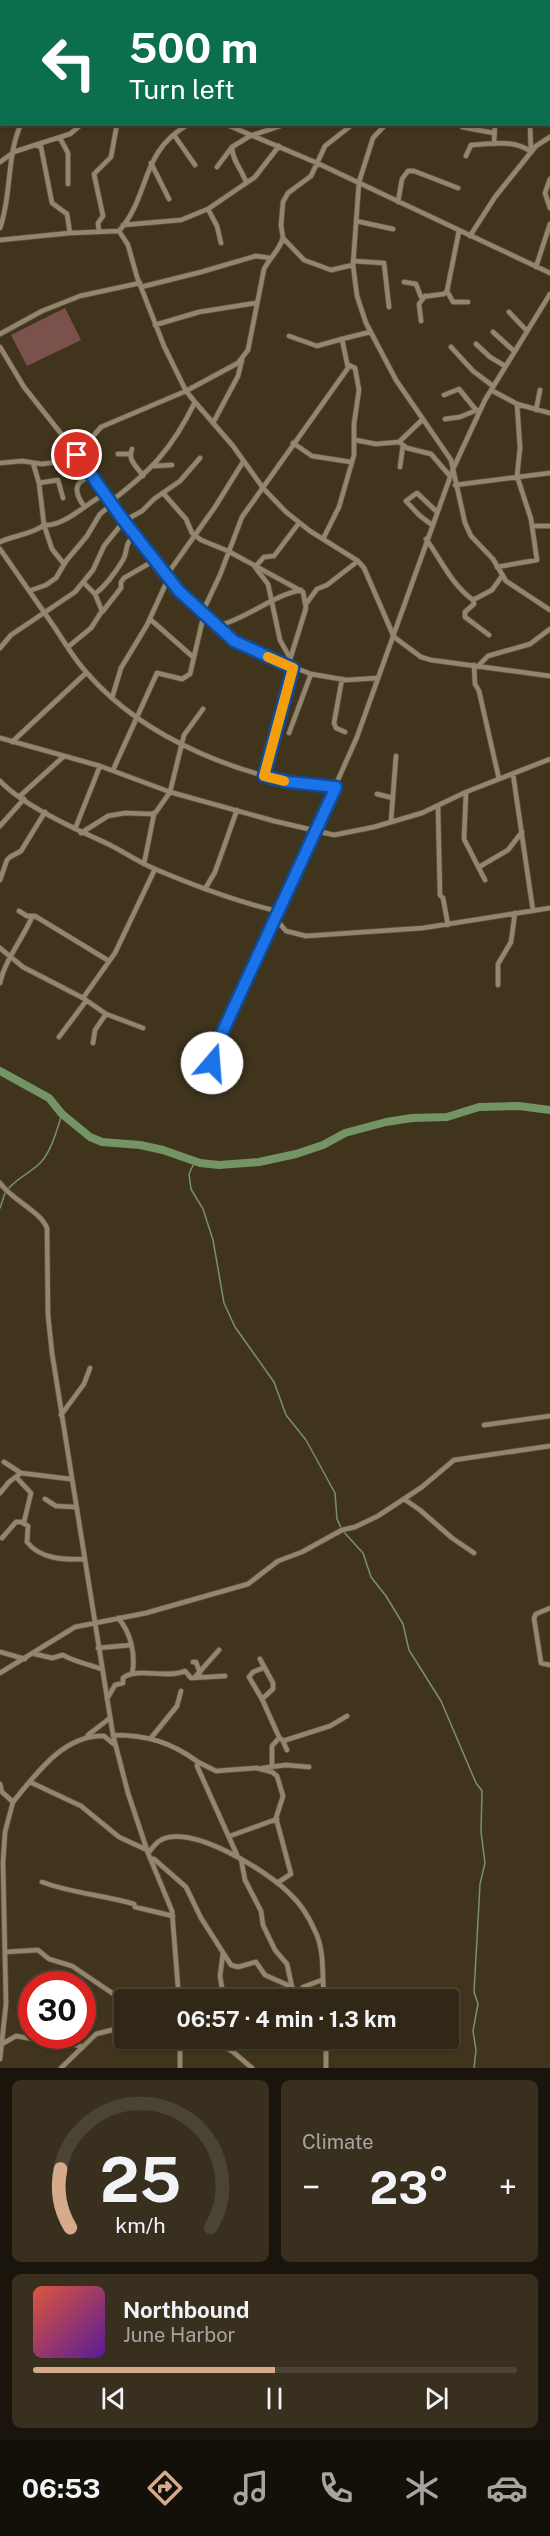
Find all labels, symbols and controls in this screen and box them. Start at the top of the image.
text: 500 m [129,23,258,72]
icon: left [30,24,108,102]
text: Turn left [129,73,235,105]
pin [51,429,102,480]
icon: arrive [60,438,93,471]
position arrow [180,1031,244,1095]
speed limit sign: 30 [18,1971,96,2049]
text: 06:57 · 4 min · 1.3 km [177,2006,396,2032]
text: Climate [302,2130,374,2154]
text: 25 [100,2143,181,2216]
text: 23° [370,2161,449,2214]
text: − [302,2168,320,2206]
text: + [499,2168,517,2206]
text: km/h [115,2213,166,2238]
text: Northbound [123,2297,249,2323]
text: June Harbor [123,2323,235,2347]
icon: previous [97,2382,130,2415]
icon: pause [258,2382,291,2415]
icon: next [420,2382,453,2415]
icon: directions [144,2467,186,2509]
icon: music [230,2467,272,2509]
icon: phone [315,2467,357,2509]
icon: climate [401,2467,443,2509]
icon: car [486,2467,528,2509]
text: 06:53 [22,2472,100,2504]

